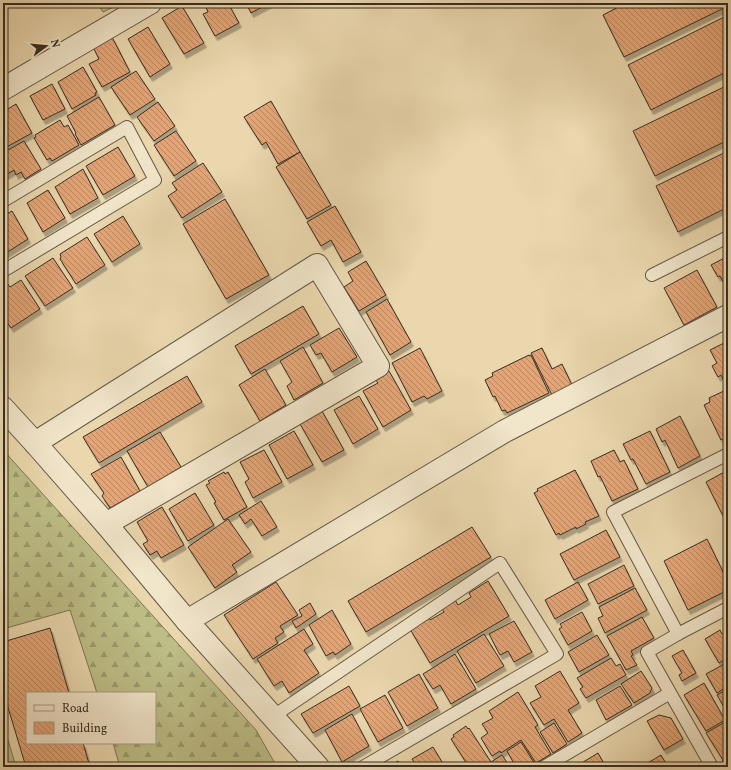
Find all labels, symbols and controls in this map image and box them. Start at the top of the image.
north arrow [26,26,66,66]
text: N [46,38,62,50]
legend [26,692,156,744]
text: Road [62,701,89,717]
text: Building [62,721,107,737]

